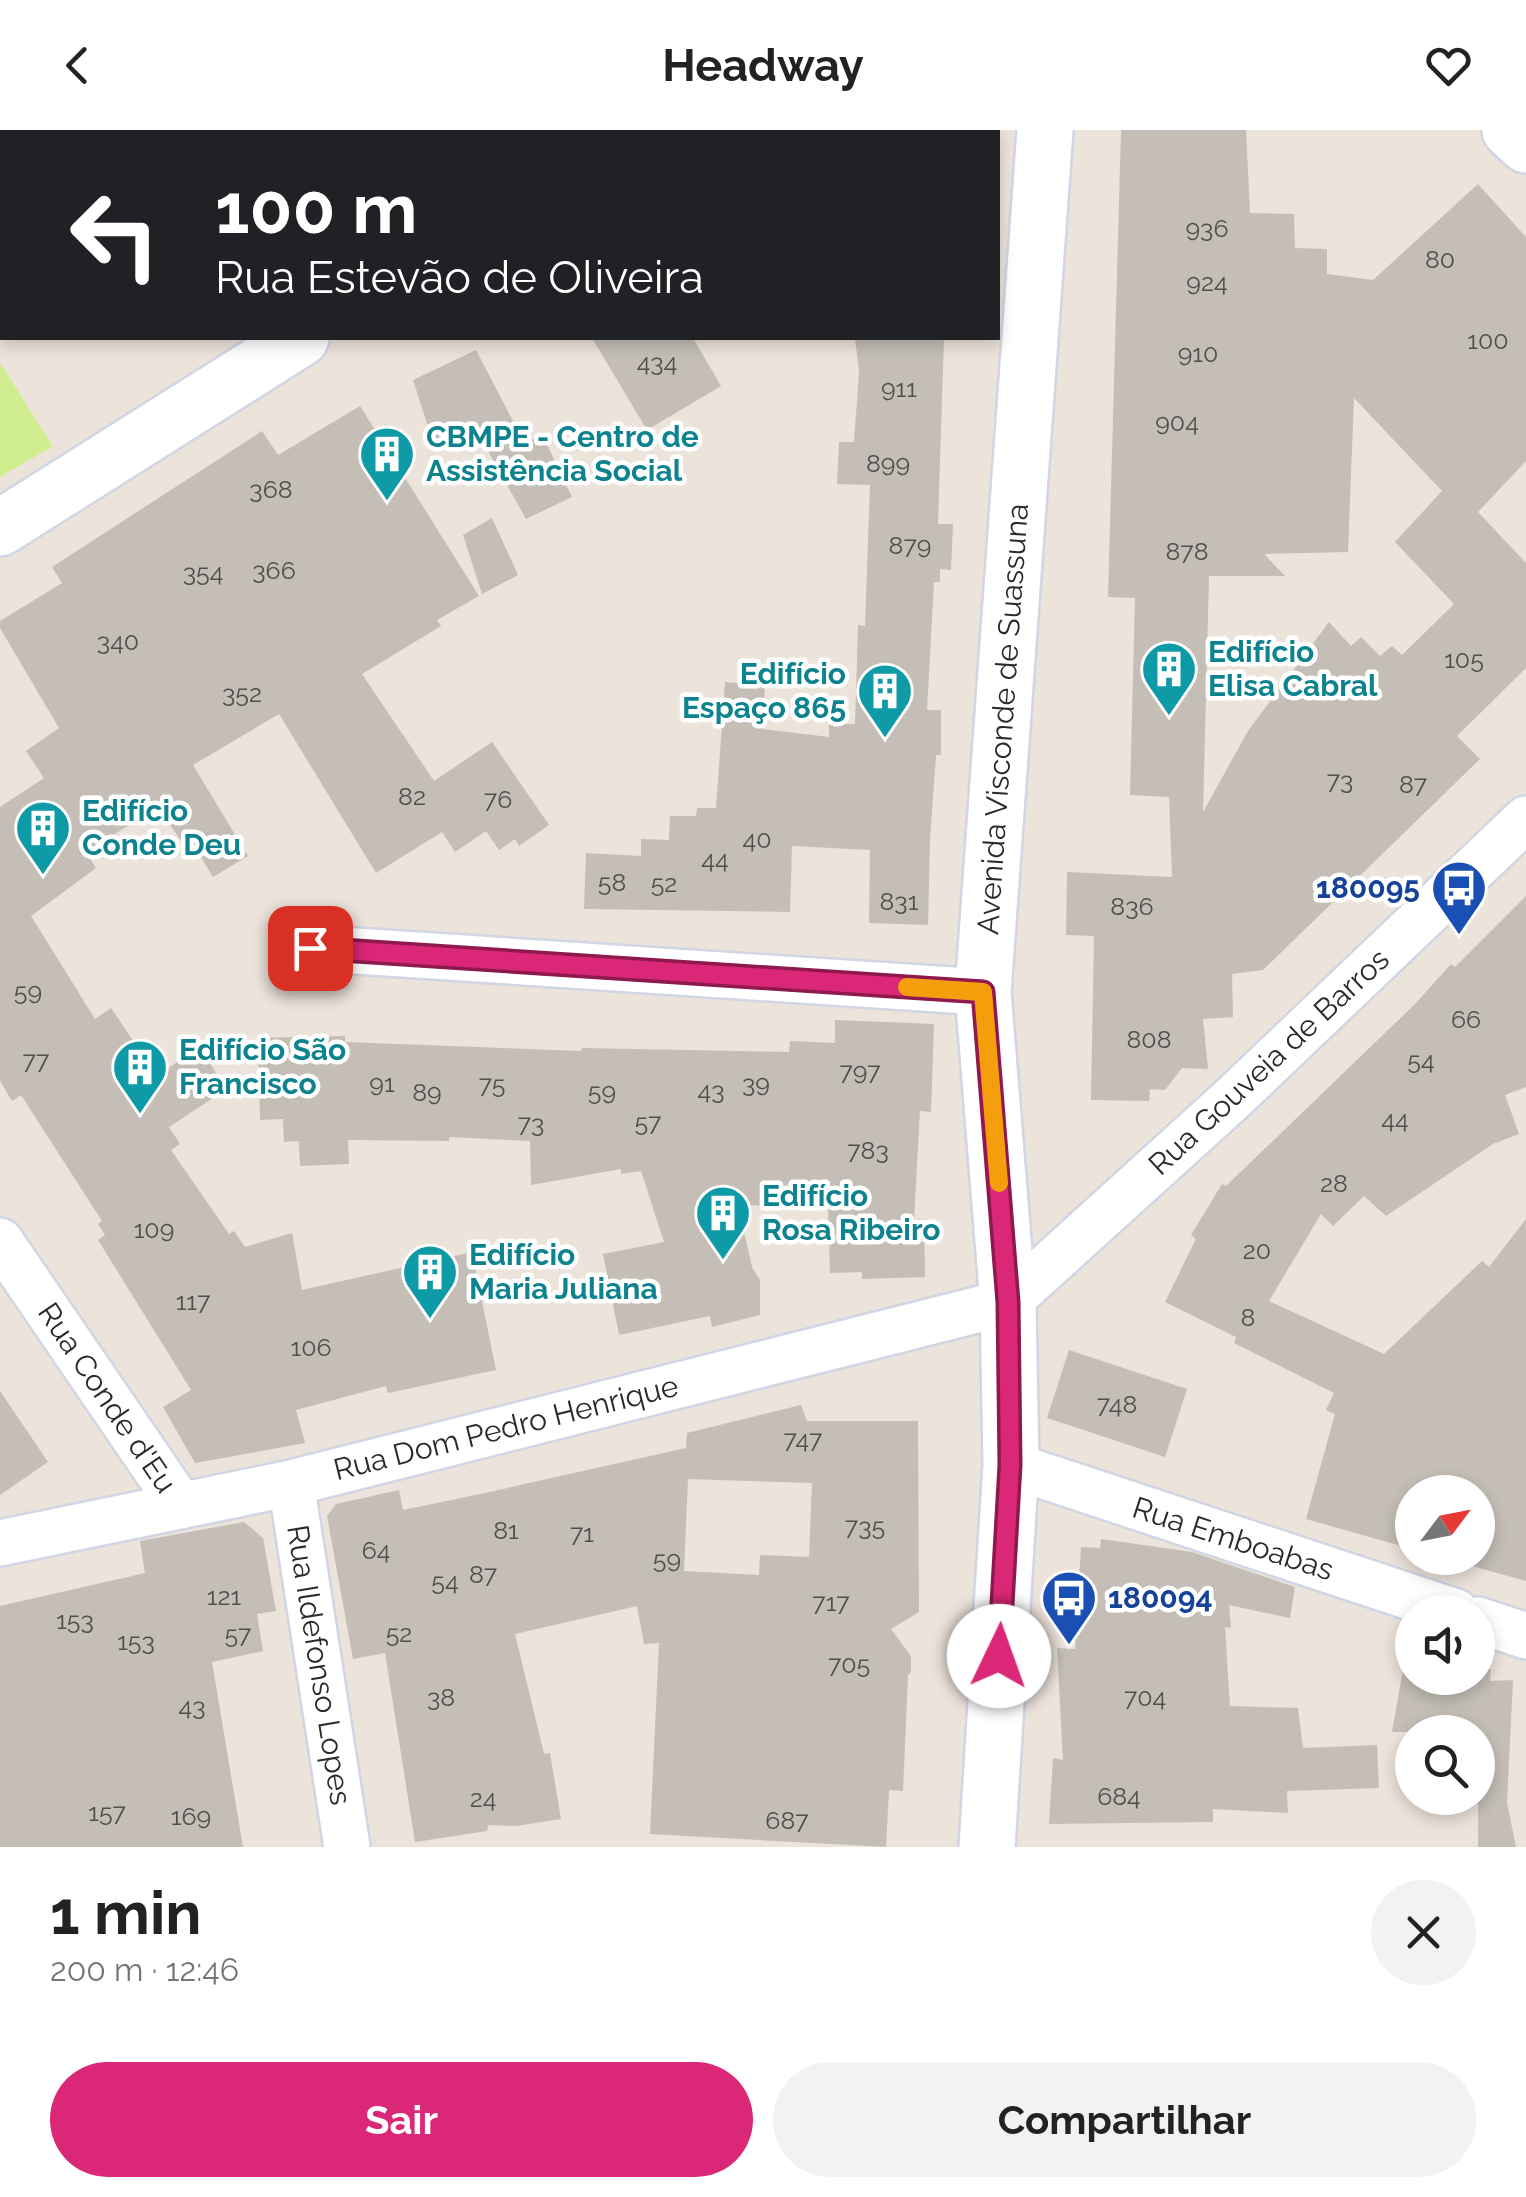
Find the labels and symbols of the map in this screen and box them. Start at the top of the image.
house number: 936 [1185,213,1229,243]
house number: 80 [1425,244,1455,274]
house number: 924 [1186,267,1228,297]
house number: 100 [1467,325,1509,355]
house number: 910 [1178,338,1218,368]
house number: 434 [637,347,677,377]
house number: 911 [881,373,917,403]
house number: 904 [1155,407,1199,437]
place label: CBMPE - Centro de Assistência Social [426,419,699,488]
building icon: CBMPE - Centro de Assistência Social [357,424,417,503]
house number: 899 [866,448,910,478]
house number: 368 [249,474,293,504]
street label: Avenida Visconde de Suassuna [970,502,1035,936]
house number: 879 [889,530,931,560]
house number: 878 [1165,536,1209,566]
house number: 366 [252,555,296,585]
house number: 354 [183,557,223,587]
house number: 340 [97,626,139,656]
place label: Edifício Elisa Cabral [1208,634,1378,703]
building icon: Edifício Elisa Cabral [1139,639,1199,718]
house number: 105 [1444,644,1484,674]
place label: Edifício Espaço 865 [682,656,846,725]
building icon: Edifício Espaço 865 [855,661,915,740]
house number: 352 [222,678,262,708]
house number: 73 [1327,765,1353,795]
house number: 87 [1399,769,1428,799]
house number: 82 [398,781,426,811]
house number: 76 [484,784,512,814]
place label: Edifício Conde Deu [82,793,241,862]
building icon: Edifício Conde Deu [13,798,73,877]
house number: 40 [743,824,771,854]
house number: 44 [701,844,729,874]
bus stop icon: 180095 [1429,858,1489,937]
house number: 58 [598,867,626,897]
house number: 52 [651,868,677,898]
place label: 180095 [1316,870,1420,905]
house number: 831 [880,886,919,916]
house number: 836 [1110,891,1154,921]
pin [268,906,353,991]
street label: Rua Gouveia de Barros [1141,941,1396,1182]
house number: 59 [14,976,42,1006]
house number: 66 [1451,1004,1481,1034]
house number: 808 [1127,1024,1171,1054]
place label: Edifício São Francisco [179,1032,346,1101]
building icon: Edifício São Francisco [110,1037,170,1116]
house number: 77 [23,1045,50,1075]
house number: 54 [1407,1045,1435,1075]
house number: 797 [839,1056,881,1086]
house number: 91 [369,1068,395,1098]
house number: 39 [742,1068,770,1098]
house number: 75 [479,1069,505,1099]
house number: 43 [697,1075,725,1105]
house number: 59 [588,1076,616,1106]
house number: 89 [412,1077,442,1107]
house number: 44 [1381,1104,1409,1134]
house number: 57 [635,1107,662,1137]
house number: 73 [518,1108,544,1138]
house number: 783 [847,1135,889,1165]
house number: 28 [1320,1168,1348,1198]
place label: Edifício Rosa Ribeiro [762,1178,941,1247]
building icon: Edifício Rosa Ribeiro [693,1183,753,1262]
house number: 109 [134,1214,174,1244]
house number: 20 [1243,1235,1271,1265]
place label: Edifício Maria Juliana [469,1237,658,1306]
building icon: Edifício Maria Juliana [400,1242,460,1321]
house number: 117 [176,1286,211,1316]
street label: Rua Conde d'Eu [31,1296,184,1499]
house number: 8 [1241,1302,1255,1332]
house number: 106 [290,1332,332,1362]
street label: Rua Dom Pedro Henrique [330,1368,682,1487]
house number: 748 [1097,1389,1137,1419]
house number: 747 [784,1424,823,1454]
north arrow [1395,1475,1495,1575]
street label: Rua Emboabas [1128,1490,1338,1587]
house number: 735 [845,1511,885,1541]
house number: 81 [493,1515,519,1545]
house number: 71 [570,1518,594,1548]
street label: Rua Ildefonso Lopes [280,1522,359,1808]
house number: 64 [362,1535,390,1565]
house number: 59 [653,1544,681,1574]
house number: 87 [469,1559,498,1589]
house number: 54 [431,1566,459,1596]
bus stop icon: 180094 [1039,1568,1099,1647]
place label: 180094 [1108,1580,1213,1615]
house number: 121 [207,1581,242,1611]
house number: 717 [812,1587,850,1617]
position arrow [947,1604,1051,1708]
house number: 153 [56,1605,94,1635]
house number: 52 [386,1618,412,1648]
house number: 57 [225,1619,252,1649]
house number: 153 [117,1626,155,1656]
house number: 705 [828,1649,870,1679]
house number: 38 [427,1682,455,1712]
house number: 704 [1124,1682,1166,1712]
house number: 43 [178,1691,206,1721]
house number: 684 [1097,1781,1141,1811]
house number: 24 [470,1783,496,1813]
house number: 157 [88,1797,126,1827]
house number: 169 [171,1801,211,1831]
house number: 687 [765,1805,809,1835]

